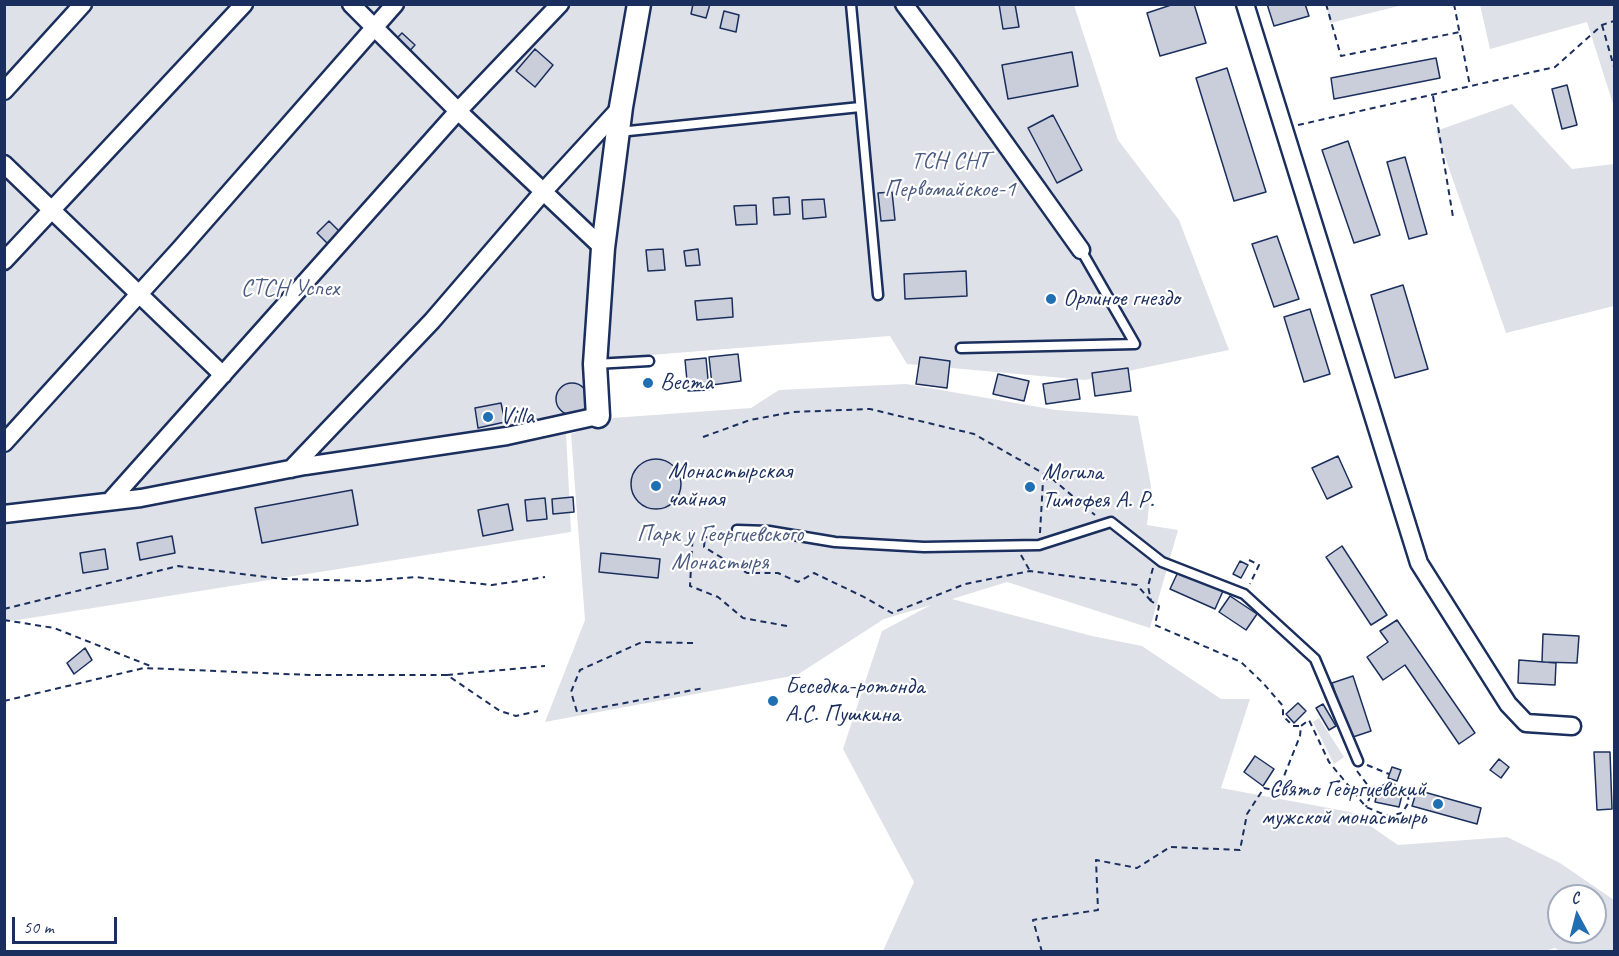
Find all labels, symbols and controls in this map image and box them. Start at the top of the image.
park label: ТСН СНТ Первомайское-1 [884,148,1016,204]
park label: СТСН Успех [241,275,339,303]
place label: Орлиное гнездо [1063,285,1180,313]
marker: Орлиное гнездо [1044,292,1058,306]
place label: Веста [660,369,713,397]
marker: Веста [641,376,655,390]
place label: Villa [500,403,534,431]
marker: Villa [481,410,495,424]
place label: Монастырская чайная [668,458,792,514]
place label: Могила Тимофея А. Р. [1042,459,1154,515]
marker: Монастырская чайная [649,479,663,493]
marker: Могила Тимофея А. Р. [1023,480,1037,494]
park label: Парк у Георгиевского Монастыря [637,521,803,577]
place label: Беседка-ротонда А.С. Пушкина [785,673,924,729]
marker: Беседка-ротонда А.С. Пушкина [766,694,780,708]
place label: Свято Георгиевский мужской монастырь [1261,776,1426,832]
marker: Свято Георгиевский мужской монастырь [1431,797,1445,811]
north arrow [1547,884,1607,944]
text: С [1570,888,1580,909]
scale bar [15,905,120,943]
text: 50 m [23,916,54,938]

